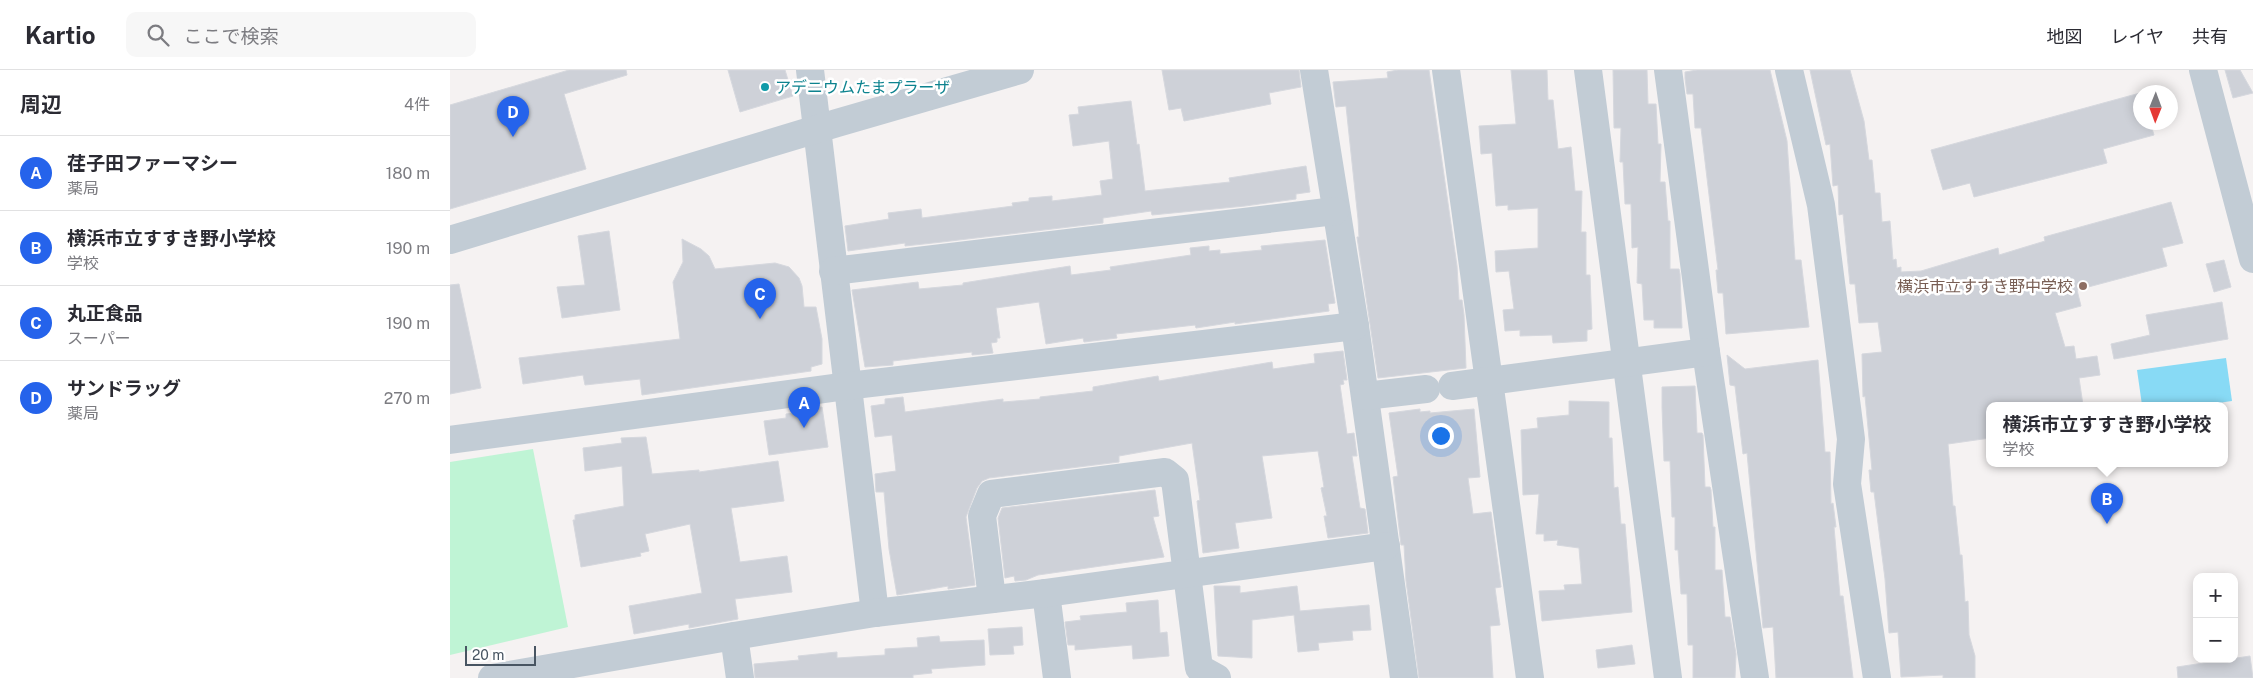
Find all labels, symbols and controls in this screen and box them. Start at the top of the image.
search box [126,12,476,57]
text: Kartio [25,21,96,49]
icon: search [144,21,172,49]
text: ここで検索 [184,25,279,47]
text: 地図 [2047,26,2083,47]
text: レイヤ [2111,26,2164,47]
text: 共有 [2192,26,2228,47]
place label: アデニウムたまプラーザ [775,78,950,97]
marker: アデニウムたまプラーザ [759,81,771,93]
north arrow [2133,85,2178,130]
text: 周辺 [20,92,62,117]
text: 4件 [404,95,430,114]
pin: D [497,96,529,137]
text: 荏子田ファーマシー [67,152,238,174]
text: A [30,164,42,183]
text: 180 m [386,164,430,183]
text: 薬局 [67,179,99,198]
text: 横浜市立すすき野小学校 [67,227,276,249]
text: B [31,239,41,258]
text: 190 m [386,239,430,258]
text: 学校 [67,254,99,273]
place label: 横浜市立すすき野中学校 [1897,277,2073,296]
pin: C [744,278,776,319]
marker: 横浜市立すすき野中学校 [2077,280,2089,292]
text: 丸正食品 [67,302,143,324]
text: C [30,314,42,333]
text: 190 m [386,314,430,333]
text: スーパー [67,329,131,348]
text: サンドラッグ [67,377,181,399]
pin: A [788,387,820,428]
text: D [30,389,42,408]
text: 270 m [384,389,430,408]
popup [1986,402,2228,467]
text: 薬局 [67,404,99,423]
text: 横浜市立すすき野小学校 [2002,413,2212,435]
your location [1428,423,1454,449]
text: 学校 [2002,440,2035,459]
pin: B [2091,483,2123,524]
map controls [2193,573,2238,663]
button: + [2193,573,2238,618]
button: − [2193,618,2238,663]
scale bar [465,643,536,666]
text: 20 m [472,647,504,663]

